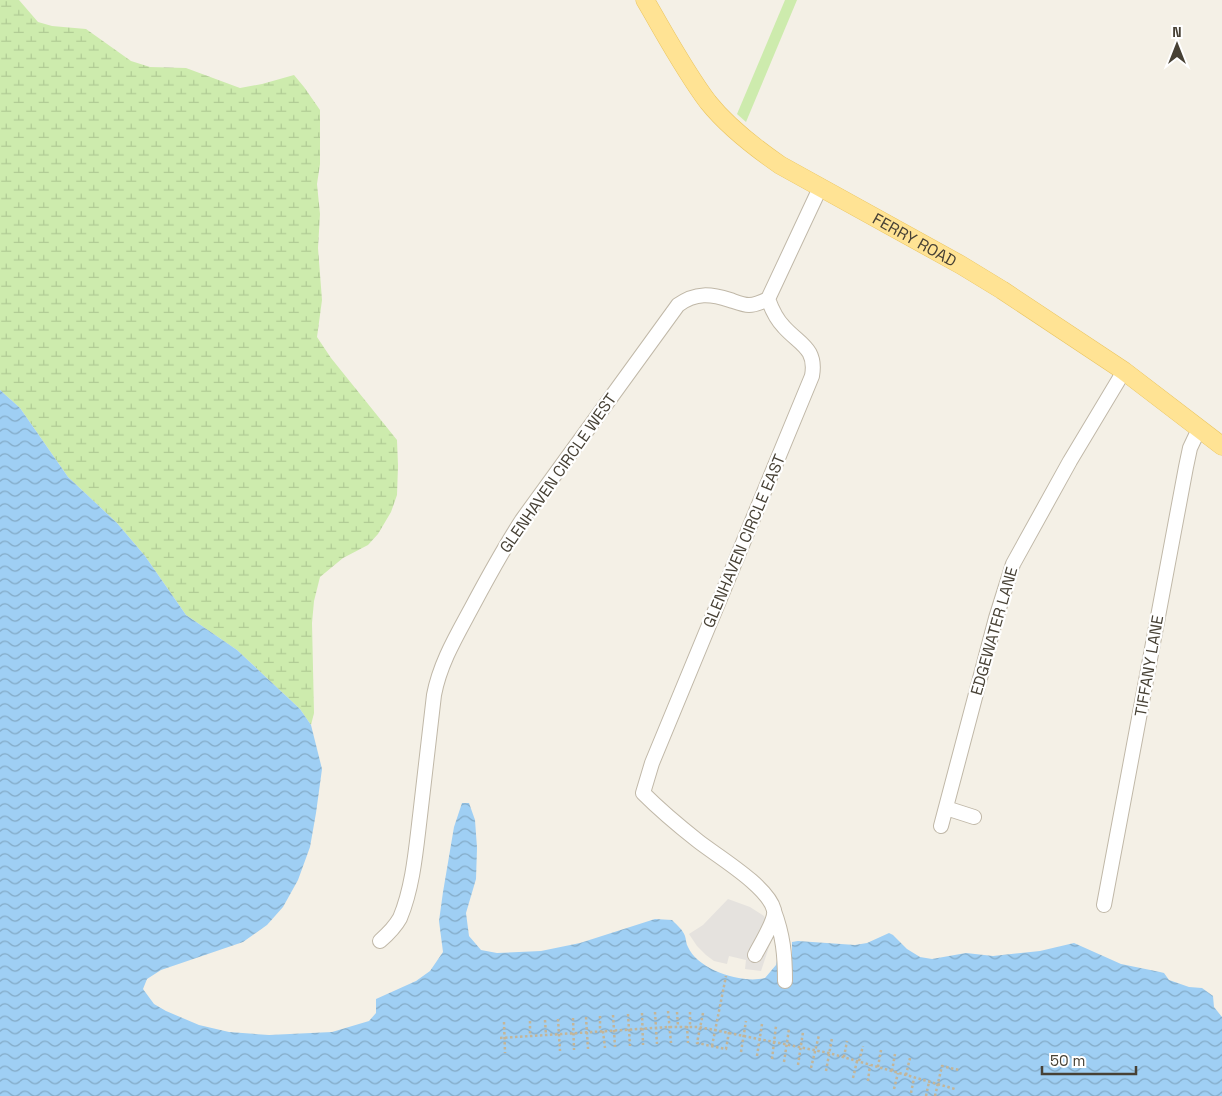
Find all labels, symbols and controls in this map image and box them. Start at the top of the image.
north arrow [1152,20,1202,70]
text: N [1172,23,1182,41]
street label: FERRY ROAD [869,208,960,271]
street label: GLENHAVEN CIRCLE WEST [495,389,621,557]
street label: GLENHAVEN CIRCLE EAST [698,451,790,631]
street label: EDGEWATER LANE [966,564,1022,698]
street label: TIFFANY LANE [1130,614,1168,718]
scale bar [1042,1044,1136,1076]
text: 50 m [1050,1051,1085,1070]

